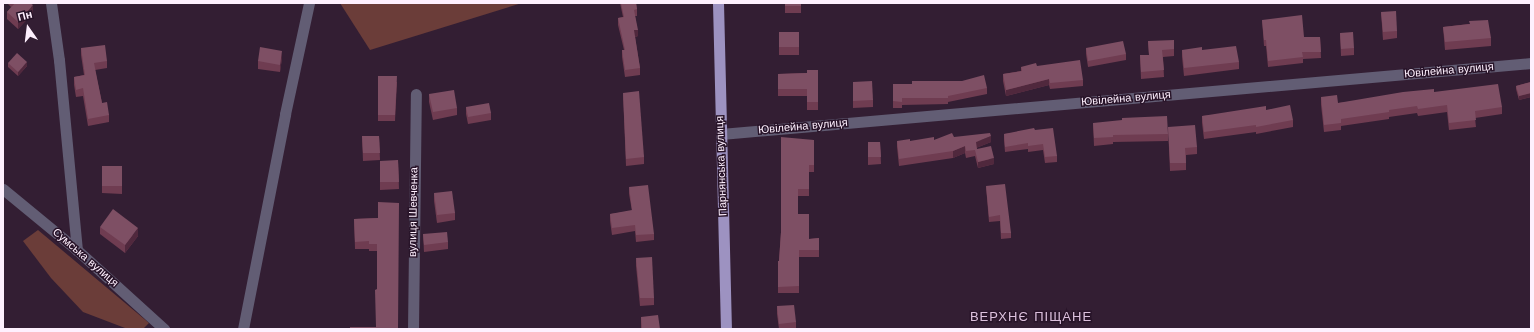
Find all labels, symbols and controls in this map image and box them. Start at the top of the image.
north arrow [8,8,48,48]
text: Пн [16,8,34,24]
street label: Ювілейна вулиця [1404,61,1494,81]
street label: Ювілейна вулиця [1081,89,1171,109]
street label: Парнянська вулиця [714,116,730,216]
street label: Ювілейна вулиця [758,117,848,137]
street label: вулиця Шевченка [407,167,421,257]
street label: Сумська вулиця [49,226,121,290]
district label: ВЕРХНЄ ПІЩАНЕ [970,309,1092,325]

